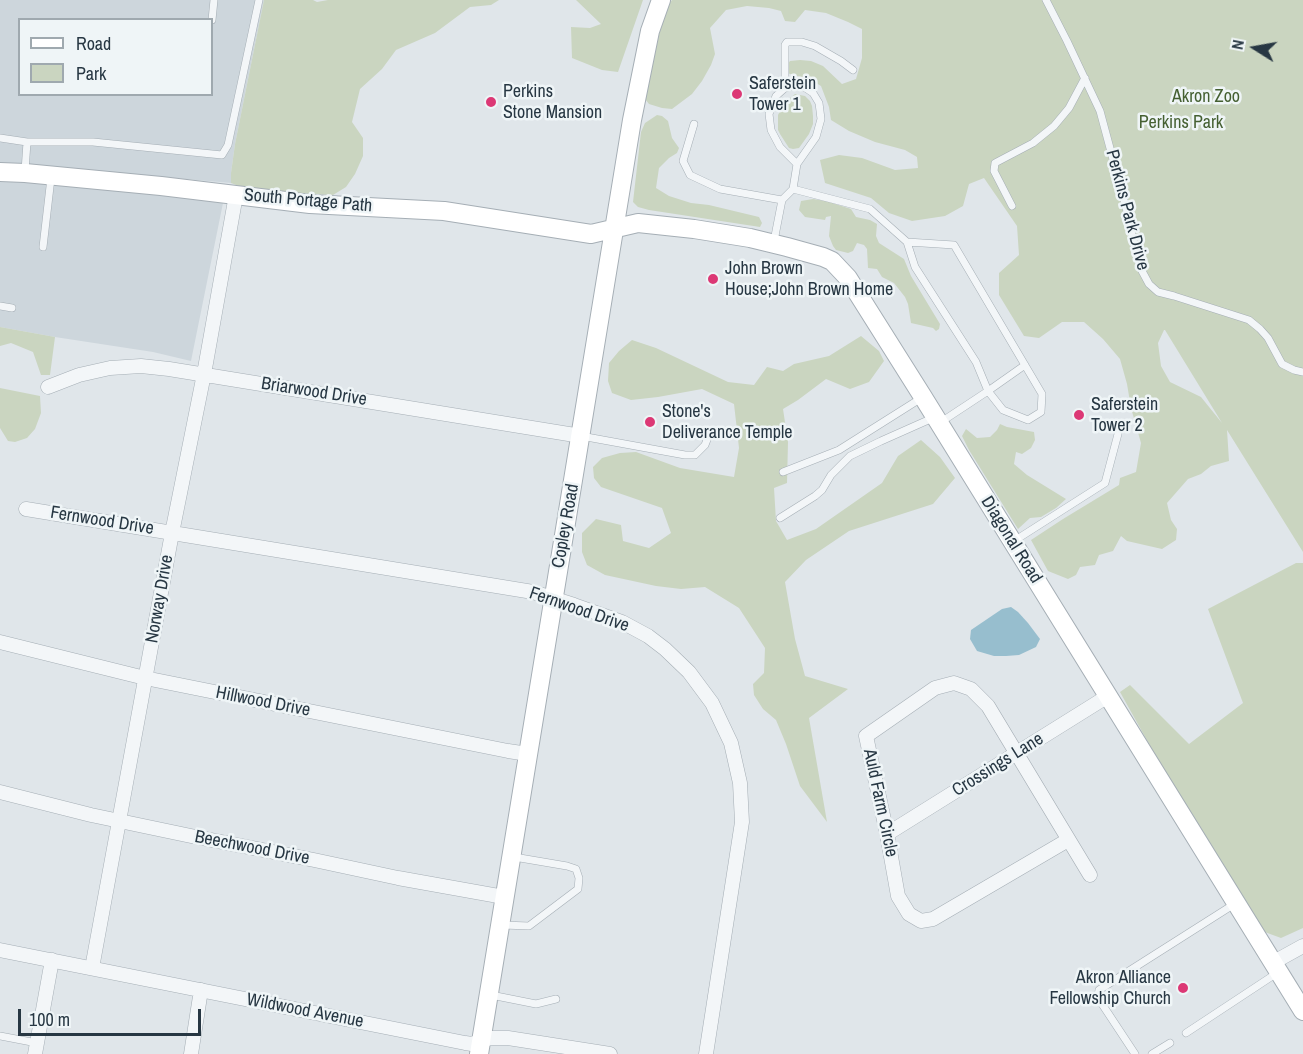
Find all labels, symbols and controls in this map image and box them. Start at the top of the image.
legend [18,18,213,96]
north arrow [1225,18,1285,78]
text: Road [76,31,111,56]
text: N [1226,38,1249,51]
text: Park [76,61,106,86]
place label: Saferstein Tower 1 [749,73,816,116]
place label: Perkins Stone Mansion [503,81,602,124]
park label: Akron Zoo [1172,86,1240,108]
marker: Saferstein Tower 1 [730,87,744,101]
marker: Perkins Stone Mansion [484,95,498,109]
park label: Perkins Park [1139,112,1223,134]
street label: Perkins Park Drive [1101,147,1153,273]
street label: South Portage Path [243,185,373,217]
place label: John Brown House;John Brown Home [725,258,893,300]
marker: John Brown House;John Brown Home [706,272,720,286]
street label: Briarwood Drive [260,373,368,411]
place label: Saferstein Tower 2 [1091,394,1158,436]
place label: Stone's Deliverance Temple [662,401,792,444]
marker: Saferstein Tower 2 [1072,408,1086,422]
marker: Stone's Deliverance Temple [643,415,657,429]
street label: Copley Road [548,482,584,570]
street label: Diagonal Road [976,493,1046,587]
street label: Fernwood Drive [49,502,155,540]
street label: Norway Drive [142,553,178,645]
street label: Fernwood Drive [526,583,632,637]
street label: Hillwood Drive [214,682,312,722]
street label: Crossings Lane [948,728,1048,802]
street label: Auld Farm Circle [858,747,902,859]
street label: Beechwood Drive [193,826,311,870]
place label: Akron Alliance Fellowship Church [1050,967,1171,1010]
marker: Akron Alliance Fellowship Church [1176,981,1190,995]
street label: Wildwood Avenue [245,989,365,1033]
scale bar [21,997,204,1035]
text: 100 m [29,1007,70,1032]

